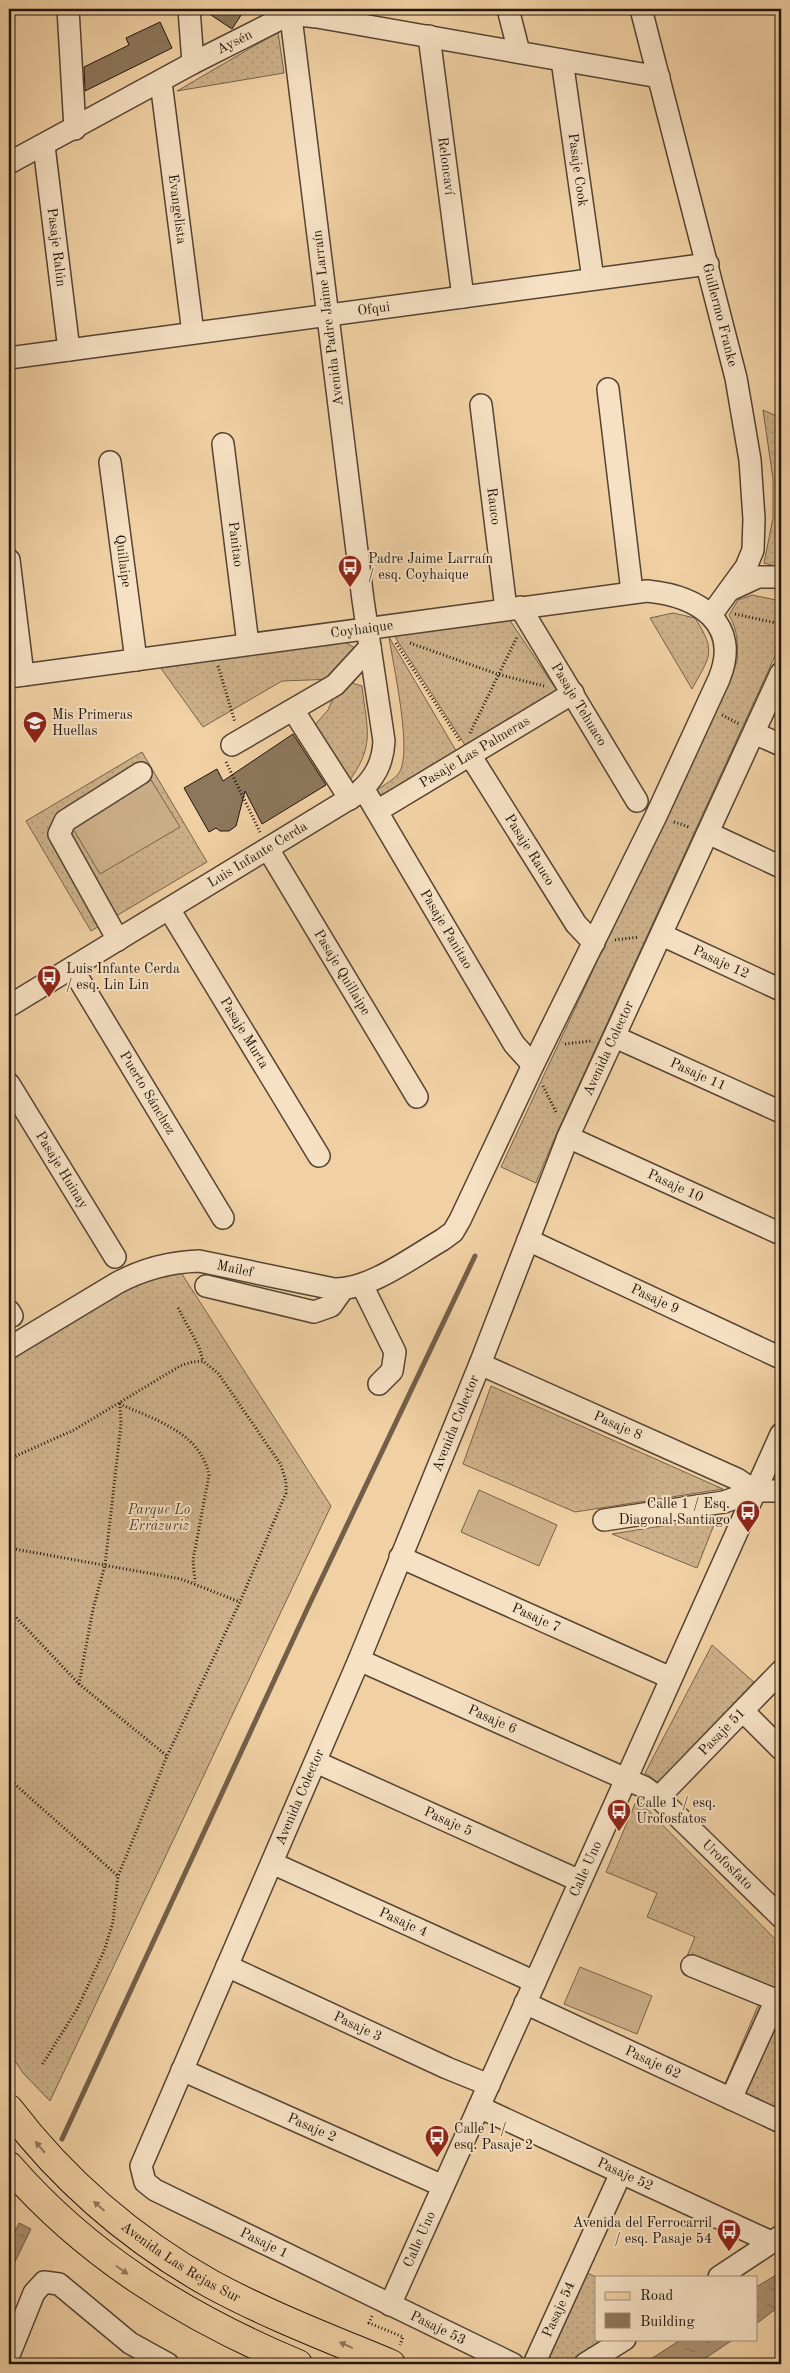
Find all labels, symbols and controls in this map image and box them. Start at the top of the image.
street label: Aysén [215,27,255,57]
street label: Pasaje Cook [565,132,590,208]
street label: Reloncaví [435,136,457,196]
street label: Evangelista [166,173,189,245]
street label: Pasaje Ralún [45,207,68,288]
street label: Avenida Padre Jaime Larraín [310,229,346,407]
street label: Guillermo Franke [700,262,740,368]
street label: Ofqui [357,300,391,318]
street label: Rauco [484,487,503,526]
street label: Panitao [226,521,245,568]
street label: Quillaipe [113,534,133,588]
place label: Padre Jaime Larraín / esq. Coyhaique [368,552,493,582]
bus stop icon: Padre Jaime Larraín / esq. Coyhaique [337,554,363,588]
street label: Coyhaique [330,618,394,641]
street label: Pasaje Tehuaco [549,661,609,749]
place label: Mis Primeras Huellas [52,708,133,738]
school or university icon: Mis Primeras Huellas [22,710,48,744]
street label: Pasaje Las Palmeras [417,714,532,791]
street label: Pasaje Rauco [502,812,557,888]
street label: Luis Infante Cerda [205,819,310,890]
street label: Pasaje Panitao [418,887,475,971]
street label: Pasaje Quillaipe [311,927,373,1018]
street label: Pasaje 12 [691,943,751,981]
place label: Luis Infante Cerda / esq. Lin Lin [66,962,180,992]
bus stop icon: Luis Infante Cerda / esq. Lin Lin [36,964,62,998]
street label: Pasaje Murta [217,995,271,1071]
street label: Avenida Colector [581,999,637,1098]
street label: Puerto Sánchez [117,1049,178,1137]
street label: Pasaje 11 [668,1056,728,1093]
street label: Pasaje Huinay [33,1129,91,1212]
street label: Pasaje 10 [645,1167,706,1205]
street label: Mailef [215,1258,256,1280]
street label: Pasaje 9 [628,1282,681,1316]
street label: Avenida Colector [430,1373,482,1474]
street label: Pasaje 8 [591,1409,644,1443]
place label: Calle 1 / Esq. Diagonal Santiago [618,1497,730,1527]
bus stop icon: Calle 1 / Esq. Diagonal Santiago [735,1499,761,1533]
park label: Parque Lo Errázuriz [127,1503,190,1533]
street label: Pasaje 7 [510,1601,563,1635]
street label: Pasaje 6 [466,1702,519,1736]
street label: Pasaje 51 [696,1705,748,1758]
street label: Avenida Colector [273,1747,327,1847]
place label: Calle 1 / esq. Urofosfatos [636,1796,716,1826]
bus stop icon: Calle 1 / esq. Urofosfatos [606,1798,632,1832]
street label: Pasaje 5 [422,1805,475,1839]
street label: Urofosfato [699,1837,755,1892]
street label: Calle Uno [567,1839,604,1899]
street label: Pasaje 4 [377,1905,430,1939]
street label: Pasaje 3 [331,2009,384,2044]
street label: Pasaje 62 [623,2043,683,2081]
street label: Pasaje 2 [285,2111,338,2145]
place label: Calle 1 / esq. Pasaje 2 [454,2122,533,2152]
bus stop icon: Calle 1 / esq. Pasaje 2 [424,2124,450,2158]
one-way arrow [34,2141,45,2154]
street label: Pasaje 52 [595,2156,655,2193]
one-way arrow [93,2200,105,2212]
street label: Calle Uno [401,2209,438,2269]
place label: Avenida del Ferrocarril / esq. Pasaje 54 [573,2216,712,2246]
bus stop icon: Avenida del Ferrocarril / esq. Pasaje 54 [716,2218,742,2252]
street label: Avenida Las Rejas Sur [118,2219,243,2305]
street label: Pasaje 1 [238,2225,290,2261]
one-way arrow [115,2265,129,2275]
legend [595,2276,758,2340]
street label: Pasaje 54 [540,2279,578,2340]
text: Road [640,2289,674,2304]
street label: Pasaje 53 [408,2309,468,2347]
text: Building [640,2315,695,2330]
one-way arrow [339,2340,353,2348]

